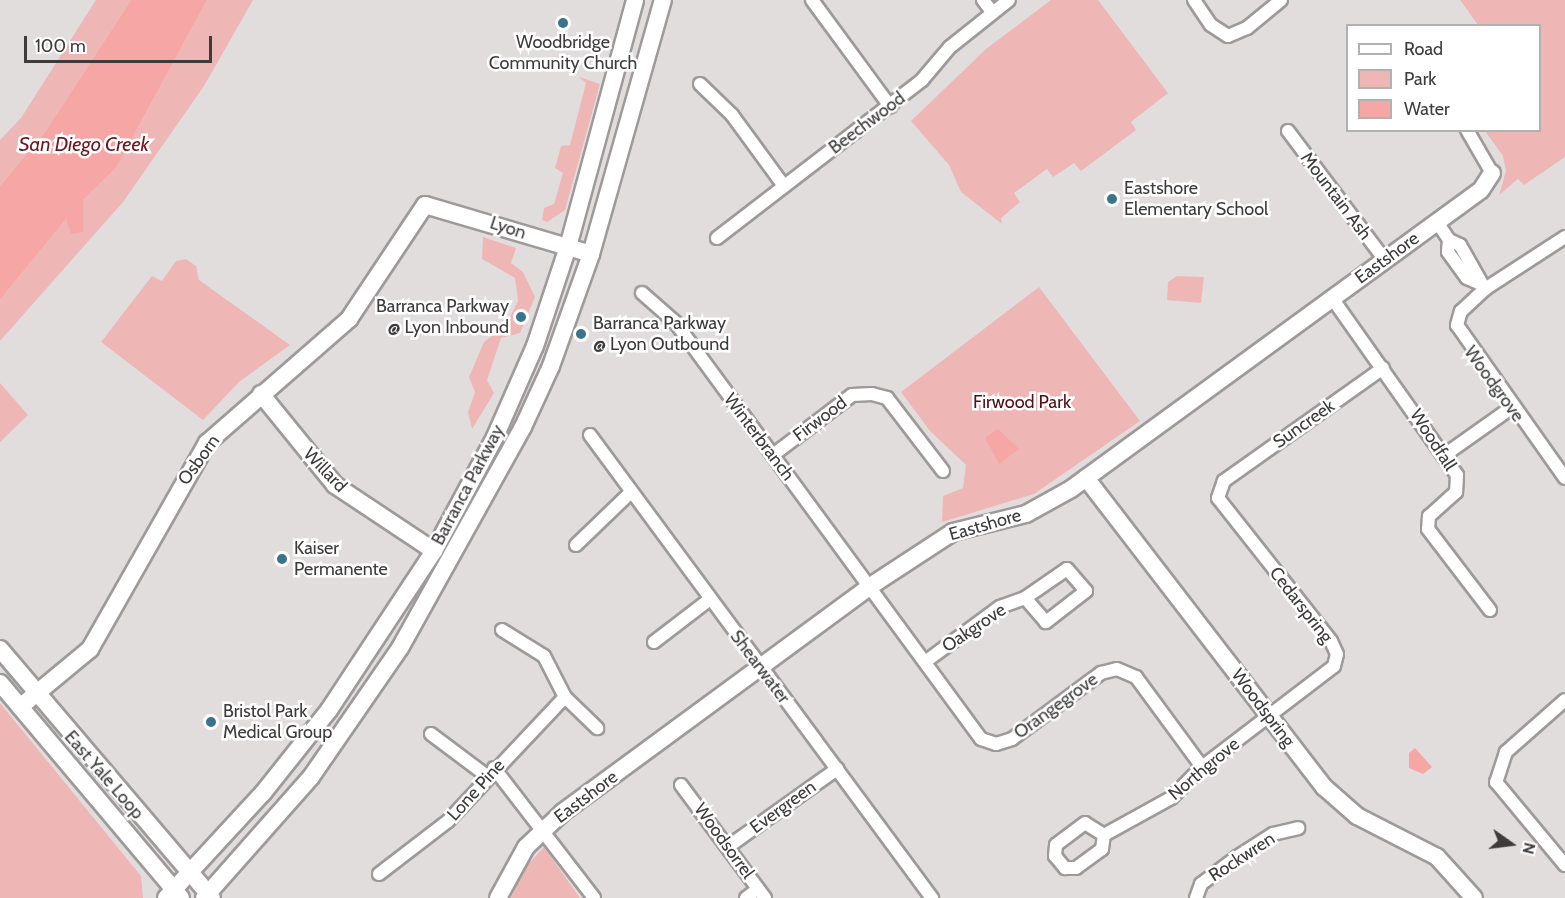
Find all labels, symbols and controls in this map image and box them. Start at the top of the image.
marker: Woodbridge Community Church [556,16,570,30]
scale bar [27,24,214,62]
legend [1346,24,1541,132]
place label: Woodbridge Community Church [489,32,637,74]
text: 100 m [35,35,86,57]
text: Road [1404,38,1443,60]
text: Park [1404,68,1436,90]
street label: Beechwood [825,87,909,159]
text: Water [1404,98,1450,120]
water label: San Diego Creek [19,132,149,156]
street label: Mountain Ash [1296,148,1376,244]
place label: Eastshore Elementary School [1124,178,1268,220]
marker: Eastshore Elementary School [1105,192,1119,206]
street label: Lyon [487,212,529,244]
street label: Eastshore [1351,228,1423,288]
place label: Barranca Parkway @ Lyon Inbound [376,296,509,338]
marker: Barranca Parkway @ Lyon Inbound [514,310,528,324]
place label: Barranca Parkway @ Lyon Outbound [593,313,729,356]
marker: Barranca Parkway @ Lyon Outbound [574,327,588,341]
street label: Woodgrove [1459,342,1529,426]
street label: Winterbranch [719,389,799,485]
park label: Firwood Park [973,391,1071,413]
street label: Firwood [789,392,851,446]
street label: Suncreek [1269,395,1339,453]
street label: Woodfall [1405,405,1461,475]
street label: Barranca Parkway [427,421,509,549]
street label: Osborn [174,431,224,489]
street label: Willard [299,443,351,497]
street label: Eastshore [947,504,1023,546]
place label: Kaiser Permanente [294,538,388,580]
marker: Kaiser Permanente [275,552,289,566]
street label: Cedarspring [1265,563,1337,647]
street label: Oakgrove [938,599,1010,657]
street label: Shearwater [725,626,795,708]
street label: Woodspring [1227,665,1299,751]
street label: Orangegrove [1010,668,1102,744]
place label: Bristol Park Medical Group [223,701,332,744]
marker: Bristol Park Medical Group [204,715,218,729]
street label: East Yale Loop [60,726,148,824]
street label: Northgrove [1164,733,1244,805]
street label: Lone Pine [443,755,509,825]
street label: Eastshore [550,766,622,828]
street label: Evergreen [746,776,820,838]
street label: Woodsorrel [689,799,759,883]
north arrow [1481,814,1541,874]
street label: Rockwren [1205,828,1279,886]
text: N [1518,841,1540,856]

